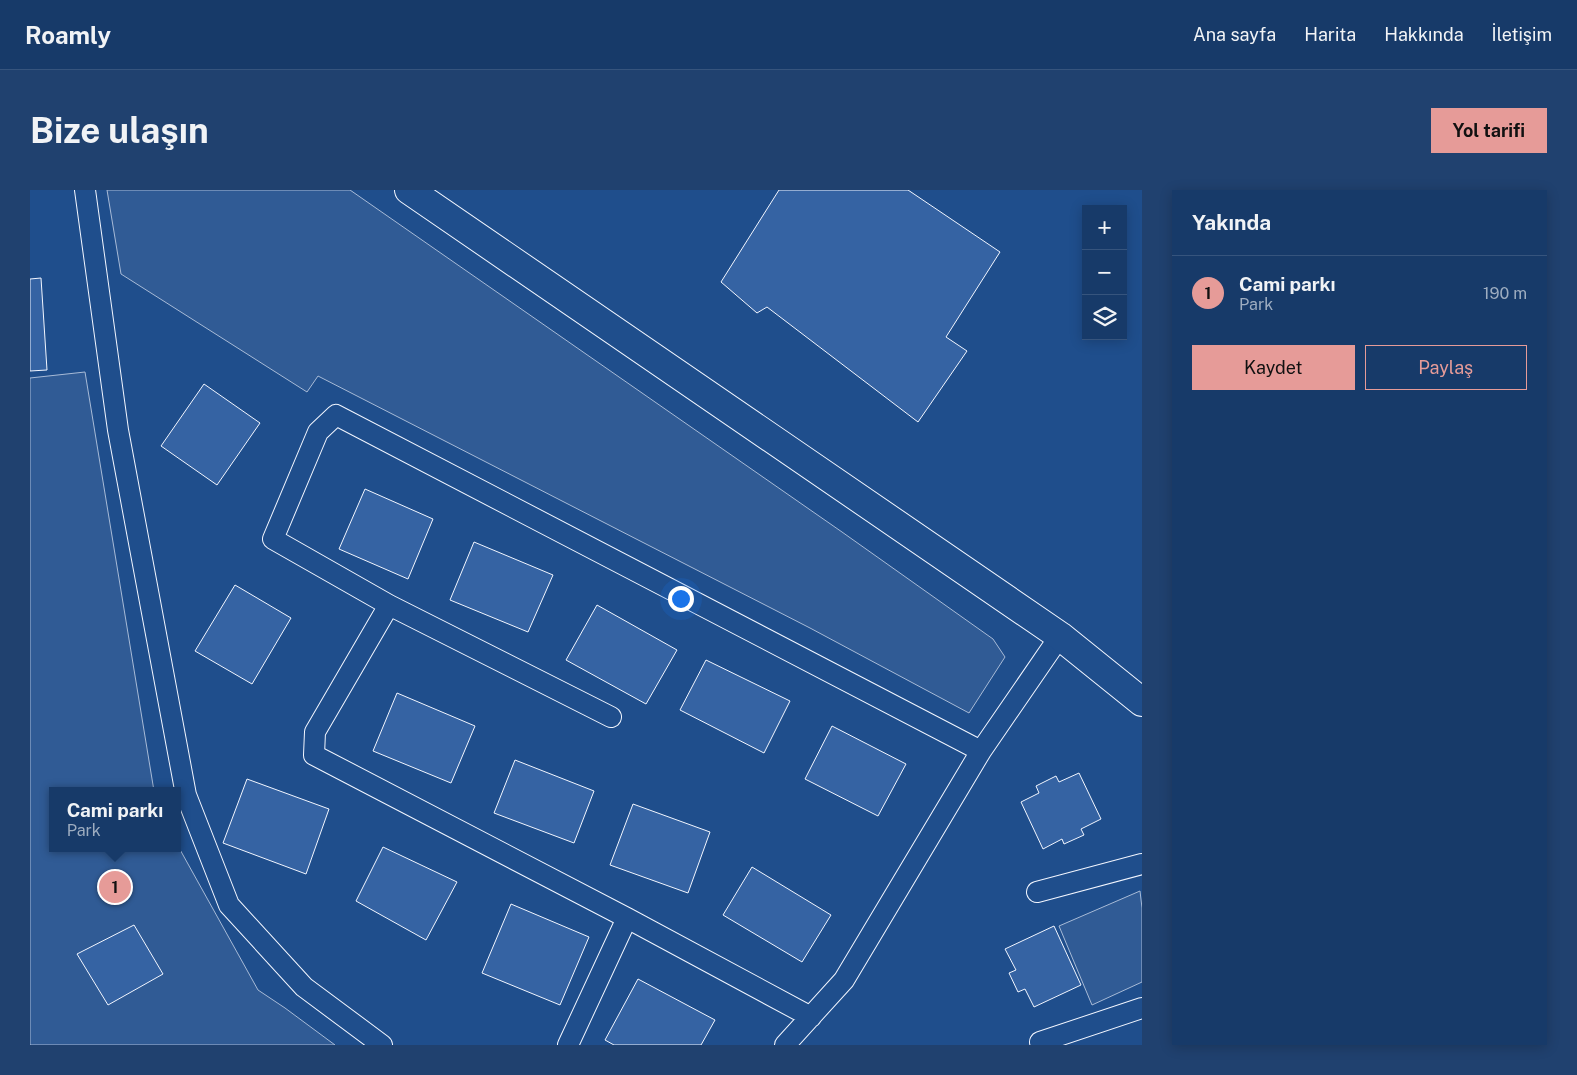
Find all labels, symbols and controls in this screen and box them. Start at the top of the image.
text: Roamly [25,21,111,49]
text: Ana sayfa [1193,24,1276,45]
text: Harita [1304,24,1356,45]
text: Hakkında [1384,24,1464,45]
text: İletişim [1492,24,1552,45]
button: Yol tarifi [1431,108,1547,153]
text: Bize ulaşın [30,110,209,151]
map controls [1082,205,1127,340]
button: + [1082,205,1127,250]
text: Yakında [1192,210,1271,235]
button: − [1082,250,1127,295]
text: Cami parkı [1239,273,1336,295]
text: 1 [1205,284,1211,303]
text: 190 m [1483,284,1527,303]
button: layers [1082,295,1127,340]
text: Park [1239,295,1273,314]
button: Kaydet [1192,345,1355,390]
button: Paylaş [1365,345,1527,390]
your location [668,586,694,612]
popup [49,787,181,852]
text: Cami parkı [67,799,163,821]
text: Park [67,821,101,840]
pin: 1 [99,868,131,906]

